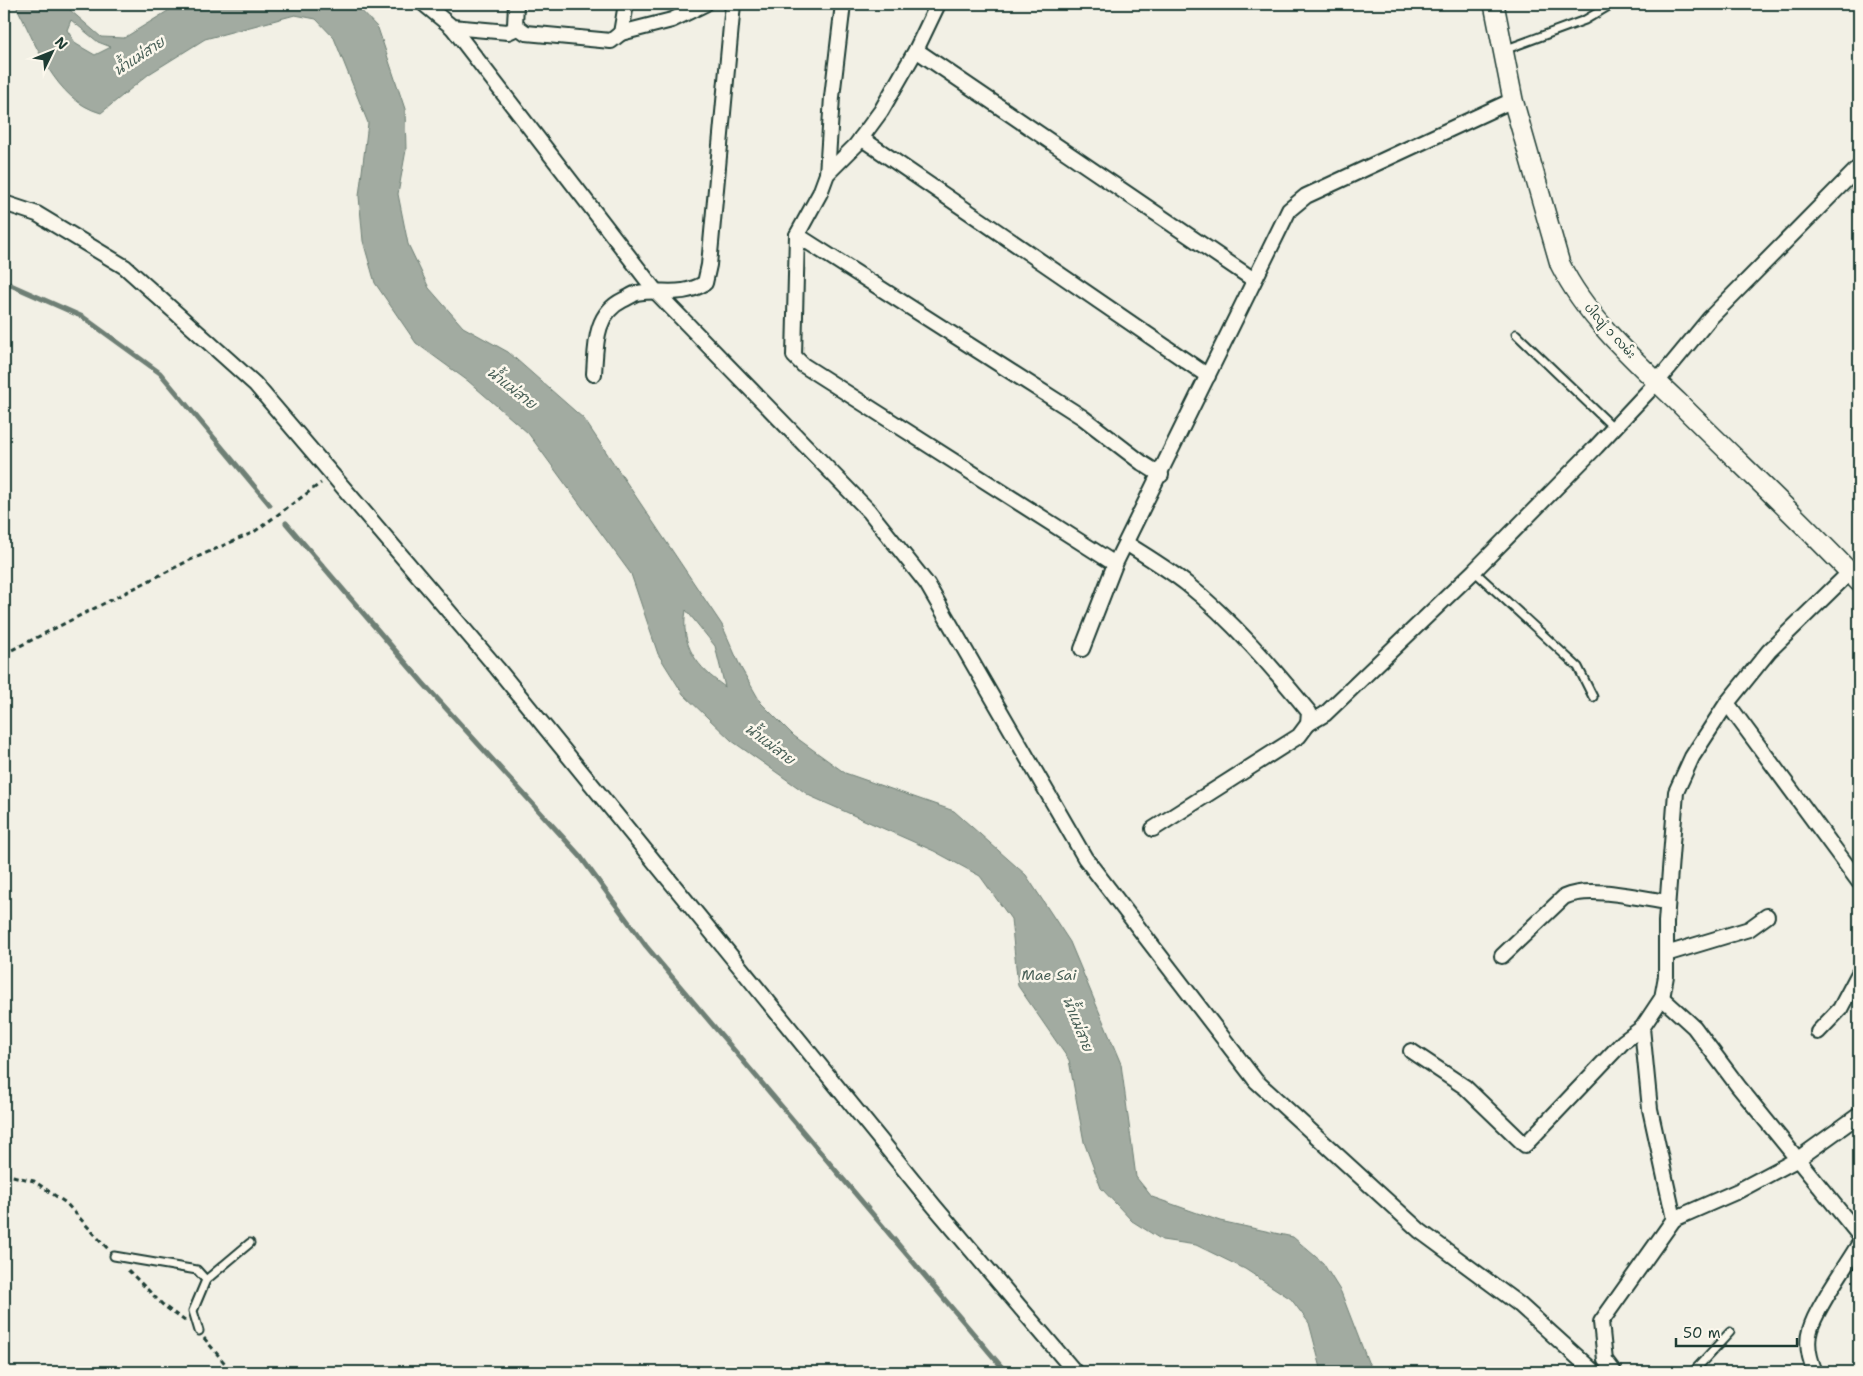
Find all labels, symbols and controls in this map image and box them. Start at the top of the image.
north arrow [28,28,78,78]
water label: น้ำแม่สาย [108,28,170,79]
text: N [51,33,72,53]
street label: ပါလျံ ၁ လမ်း [1579,299,1640,363]
water label: น้ำแม่สาย [484,360,544,414]
water label: น้ำแม่สาย [742,716,802,770]
water label: Mae Sai [1021,966,1078,984]
water label: น้ำแม่สาย [1059,993,1101,1056]
scale bar [1676,1316,1797,1348]
text: 50 m [1683,1323,1721,1343]

